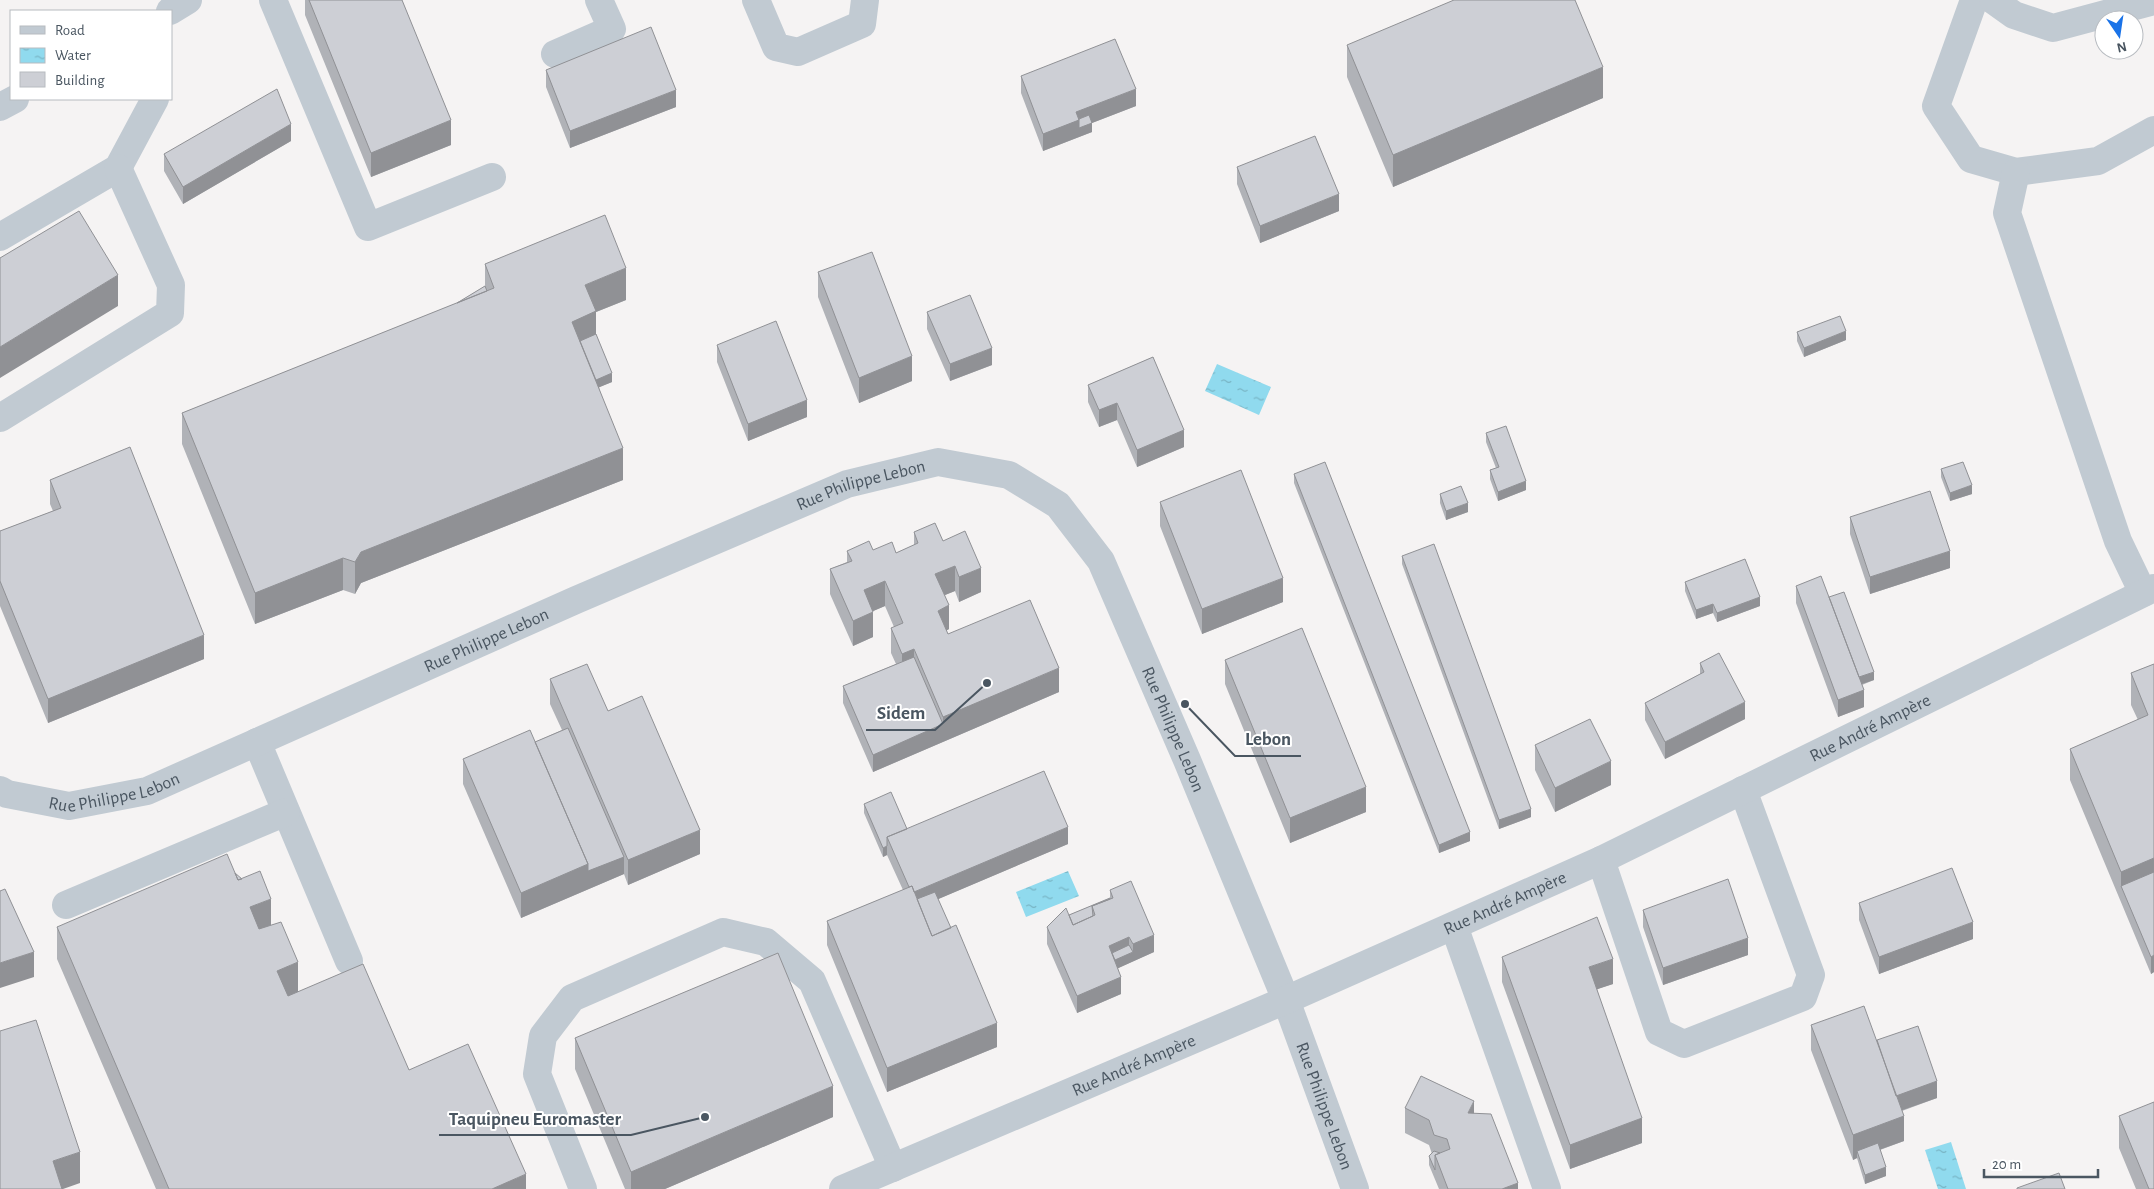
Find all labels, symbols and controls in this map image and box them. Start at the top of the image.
legend [10,10,172,100]
north arrow [2094,10,2144,60]
text: Road [55,23,85,38]
text: N [2115,39,2128,55]
text: Water [55,48,91,63]
text: Building [55,73,105,88]
street label: Rue Philippe Lebon [794,457,927,515]
street label: Rue Philippe Lebon [422,605,552,676]
street label: Rue Philippe Lebon [1138,664,1207,795]
street label: Rue André Ampère [1807,691,1934,766]
callout: Sidem [866,696,935,730]
text: Sidem [877,704,925,723]
callout: Lebon [1235,722,1301,756]
text: Lebon [1245,730,1291,749]
street label: Rue Philippe Lebon [47,770,183,816]
street label: Rue André Ampère [1441,869,1569,939]
street label: Rue André Ampère [1070,1032,1198,1100]
street label: Rue Philippe Lebon [1292,1040,1355,1172]
callout: Taquipneu Euromaster [439,1101,631,1135]
text: Taquipneu Euromaster [449,1110,622,1129]
scale bar [1984,1146,2098,1178]
text: 20 m [1992,1157,2021,1172]

